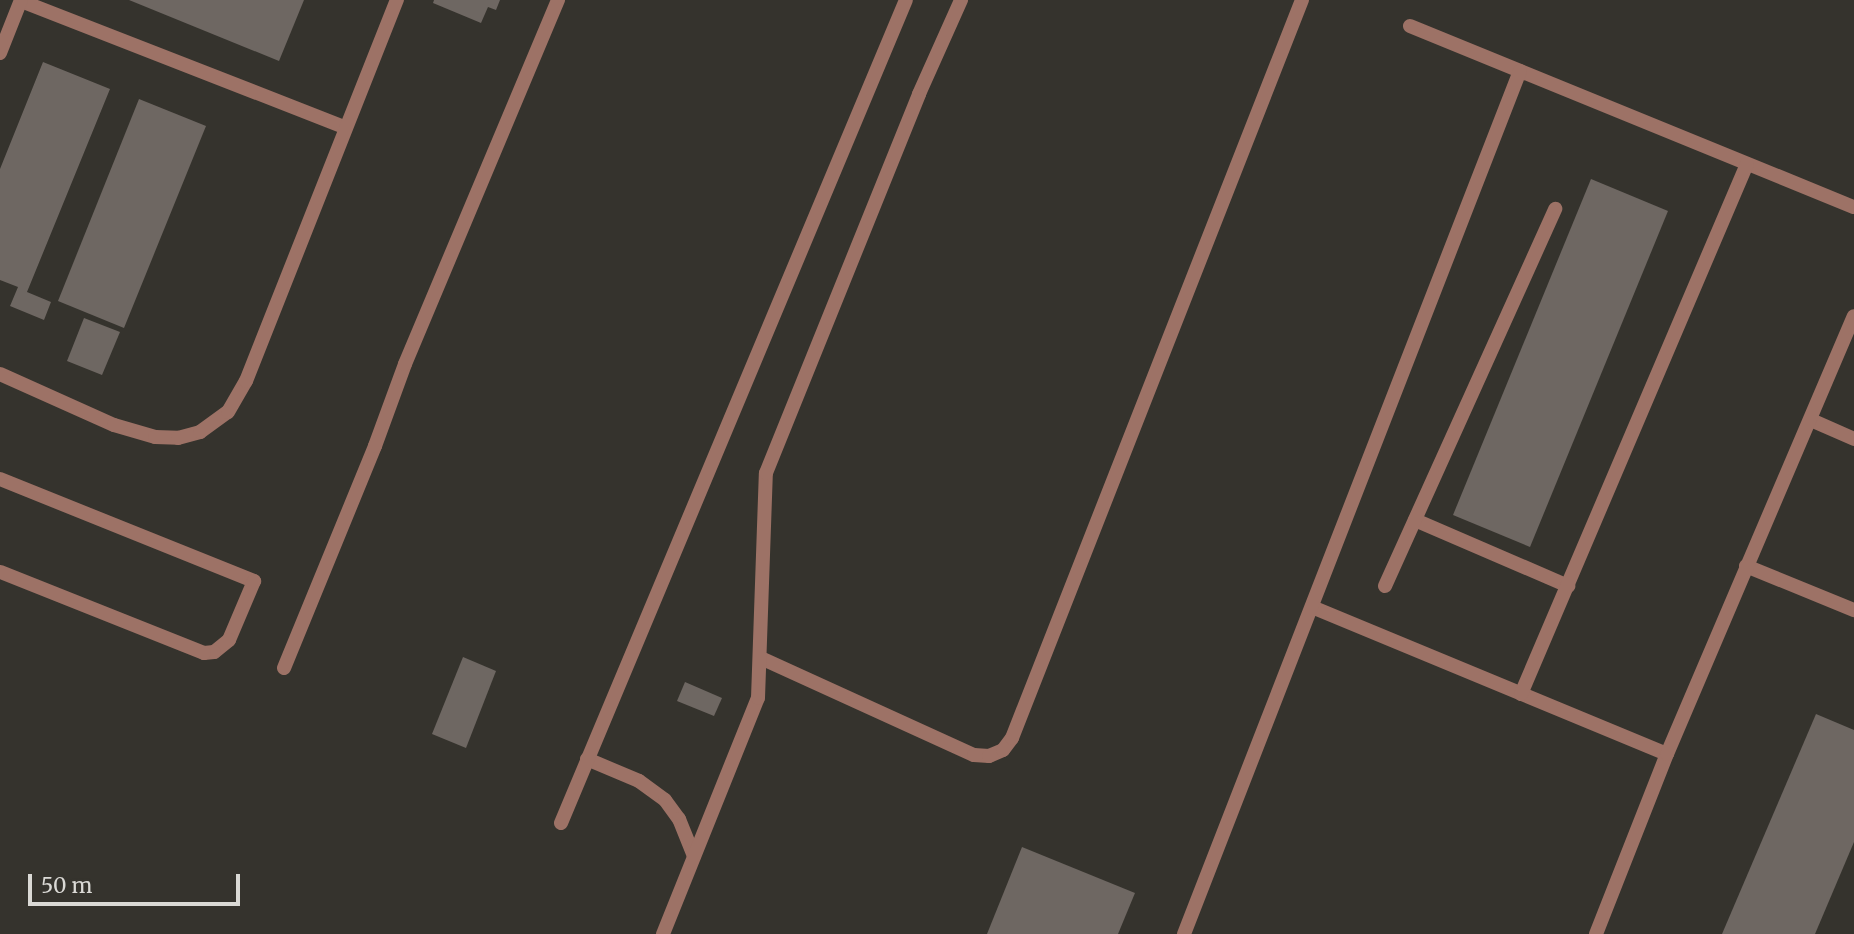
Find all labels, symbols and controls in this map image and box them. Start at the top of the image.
scale bar [32,860,243,904]
text: 50 m [41,872,92,899]

